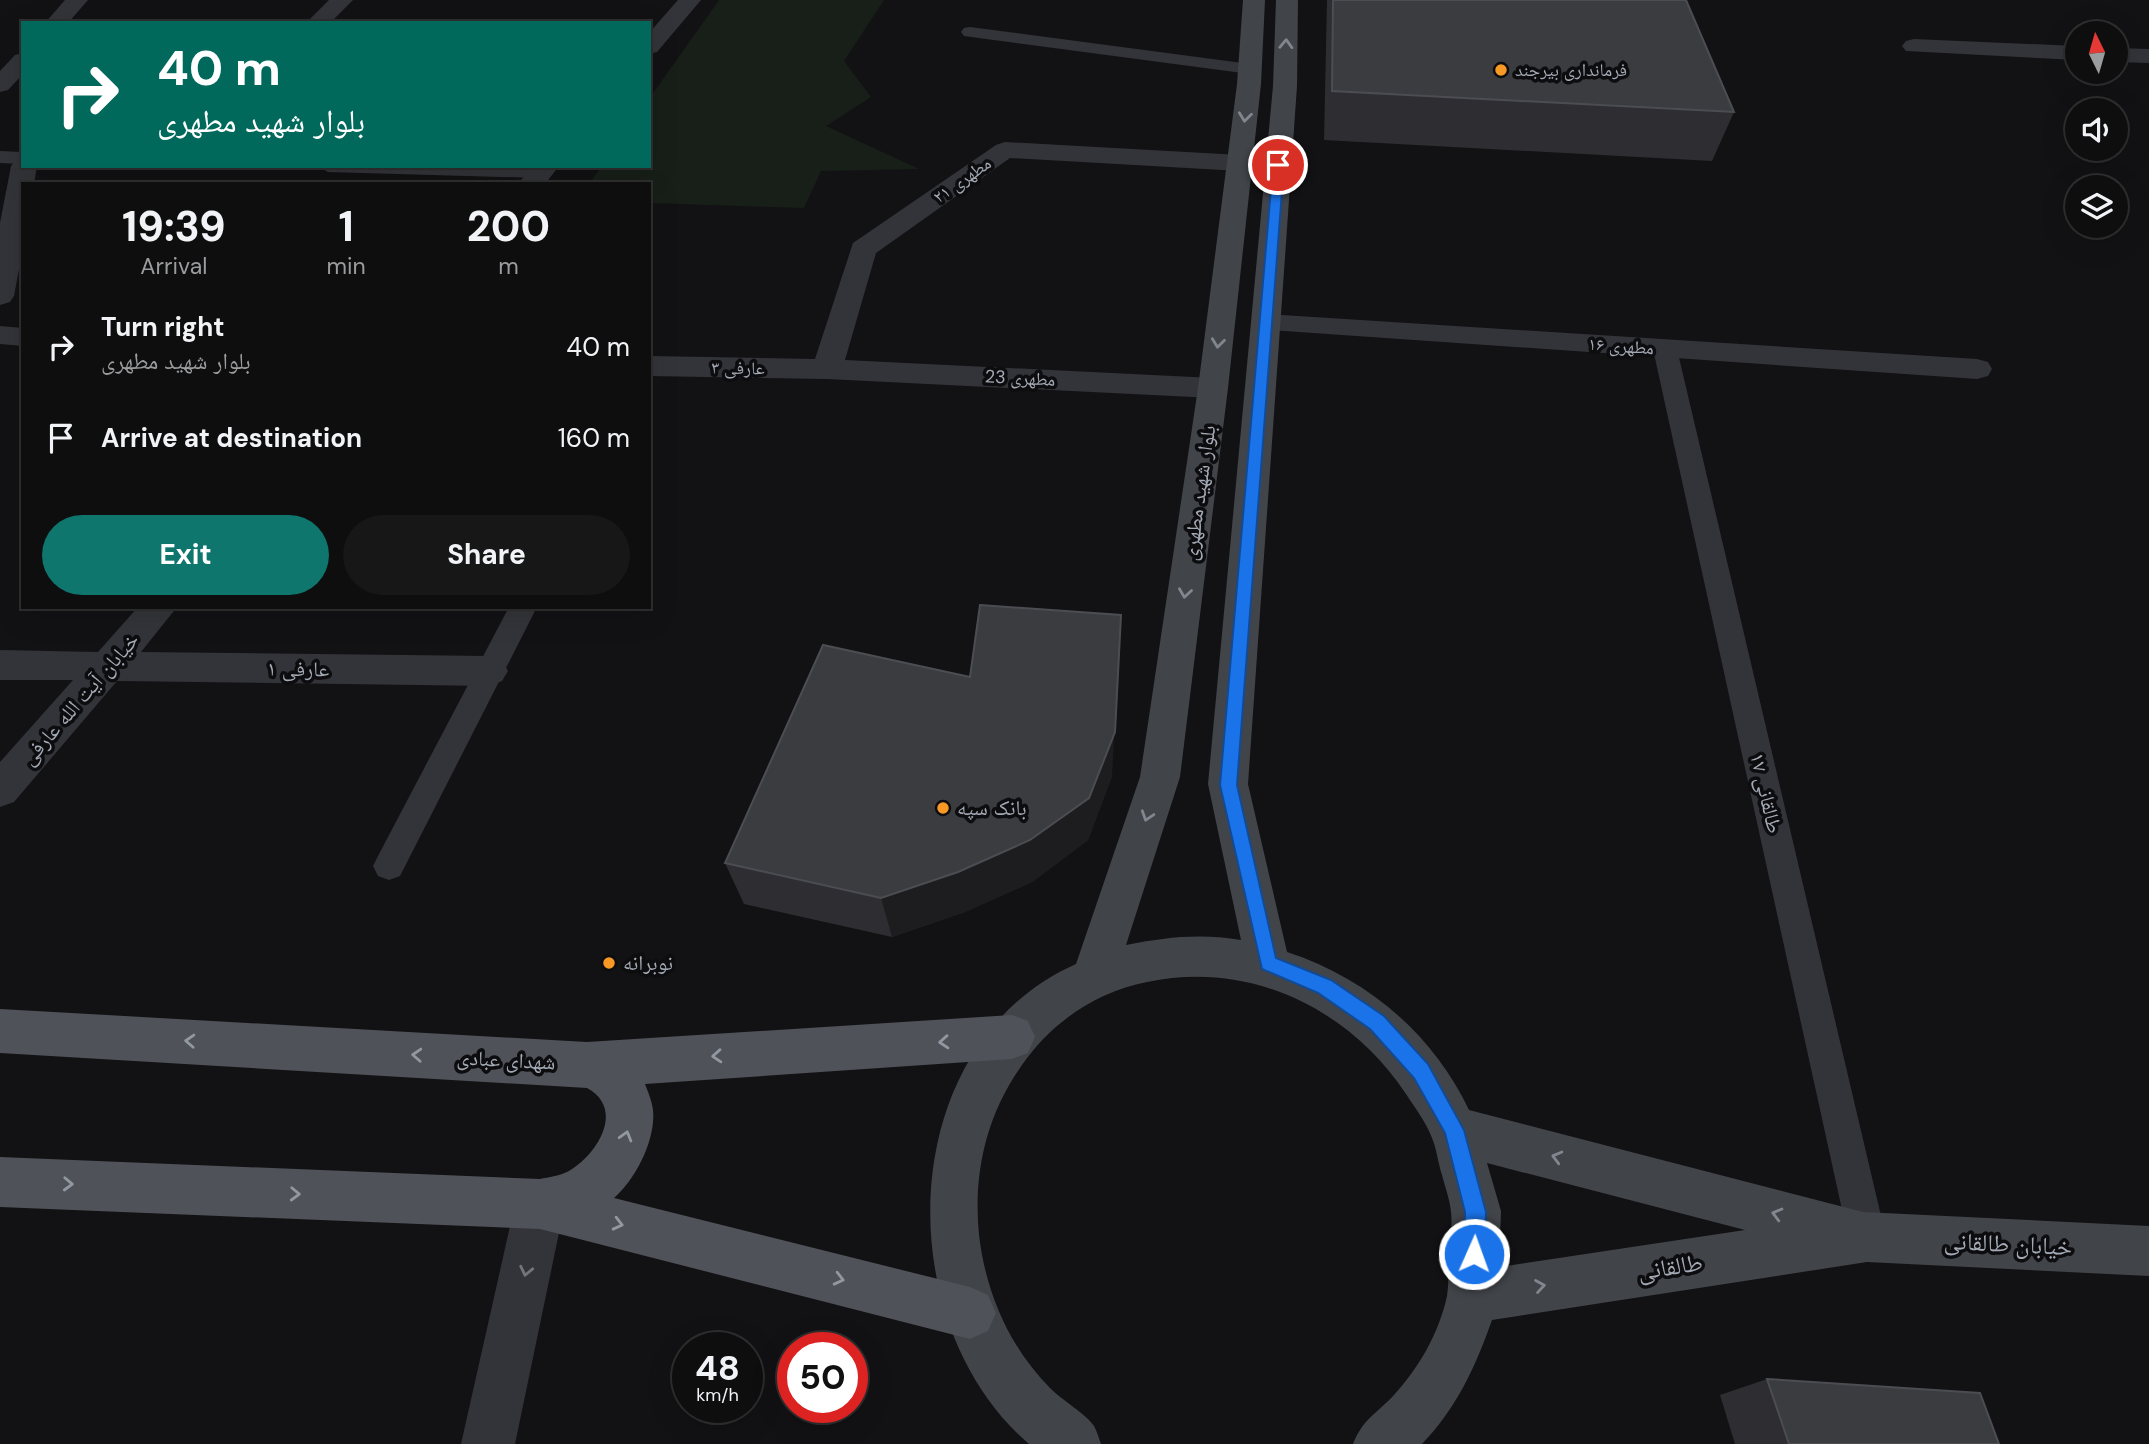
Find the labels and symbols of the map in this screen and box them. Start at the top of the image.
north arrow [2065,21,2128,84]
one-way arrow [1278,38,1294,49]
place label: فرمانداری بیرجند [1515,58,1627,82]
marker: فرمانداری بیرجند [1493,62,1509,78]
one-way arrow [1238,112,1253,123]
pin [1248,135,1308,195]
street label: مطهری ۲۱ [928,151,996,209]
street label: مطهری ۱۶ [1587,332,1655,360]
one-way arrow [1211,338,1226,349]
street label: عارفی ۳ [711,356,765,380]
street label: مطهری 23 [984,364,1056,392]
street label: بلوار شهید مطهری [1176,423,1222,563]
one-way arrow [1178,587,1193,598]
street label: خیابان آیت الله عارفی [15,627,145,771]
street label: عارفی ۱ [267,654,330,684]
street label: طالقانی ۱۷ [1743,750,1789,836]
place label: بانک سپه [957,794,1027,822]
marker: بانک سپه [935,800,951,816]
one-way arrow [1141,810,1155,822]
place label: نوبرانه [623,949,673,977]
marker: نوبرانه [601,955,617,971]
one-way arrow [184,1034,195,1049]
one-way arrow [938,1034,949,1049]
street label: شهدای عبادی [456,1043,556,1077]
one-way arrow [411,1047,422,1062]
one-way arrow [711,1048,722,1063]
one-way arrow [618,1130,632,1142]
one-way arrow [1551,1151,1563,1165]
one-way arrow [63,1177,74,1192]
one-way arrow [290,1187,301,1202]
one-way arrow [1772,1208,1784,1222]
one-way arrow [612,1216,624,1230]
position arrow [1437,1217,1511,1291]
street label: خیابان طالقانی [1943,1225,2073,1262]
street label: طالقانی [1635,1246,1705,1287]
one-way arrow [519,1265,534,1277]
one-way arrow [833,1271,845,1285]
one-way arrow [1534,1279,1546,1294]
speed limit sign: 50 [777,1332,868,1423]

